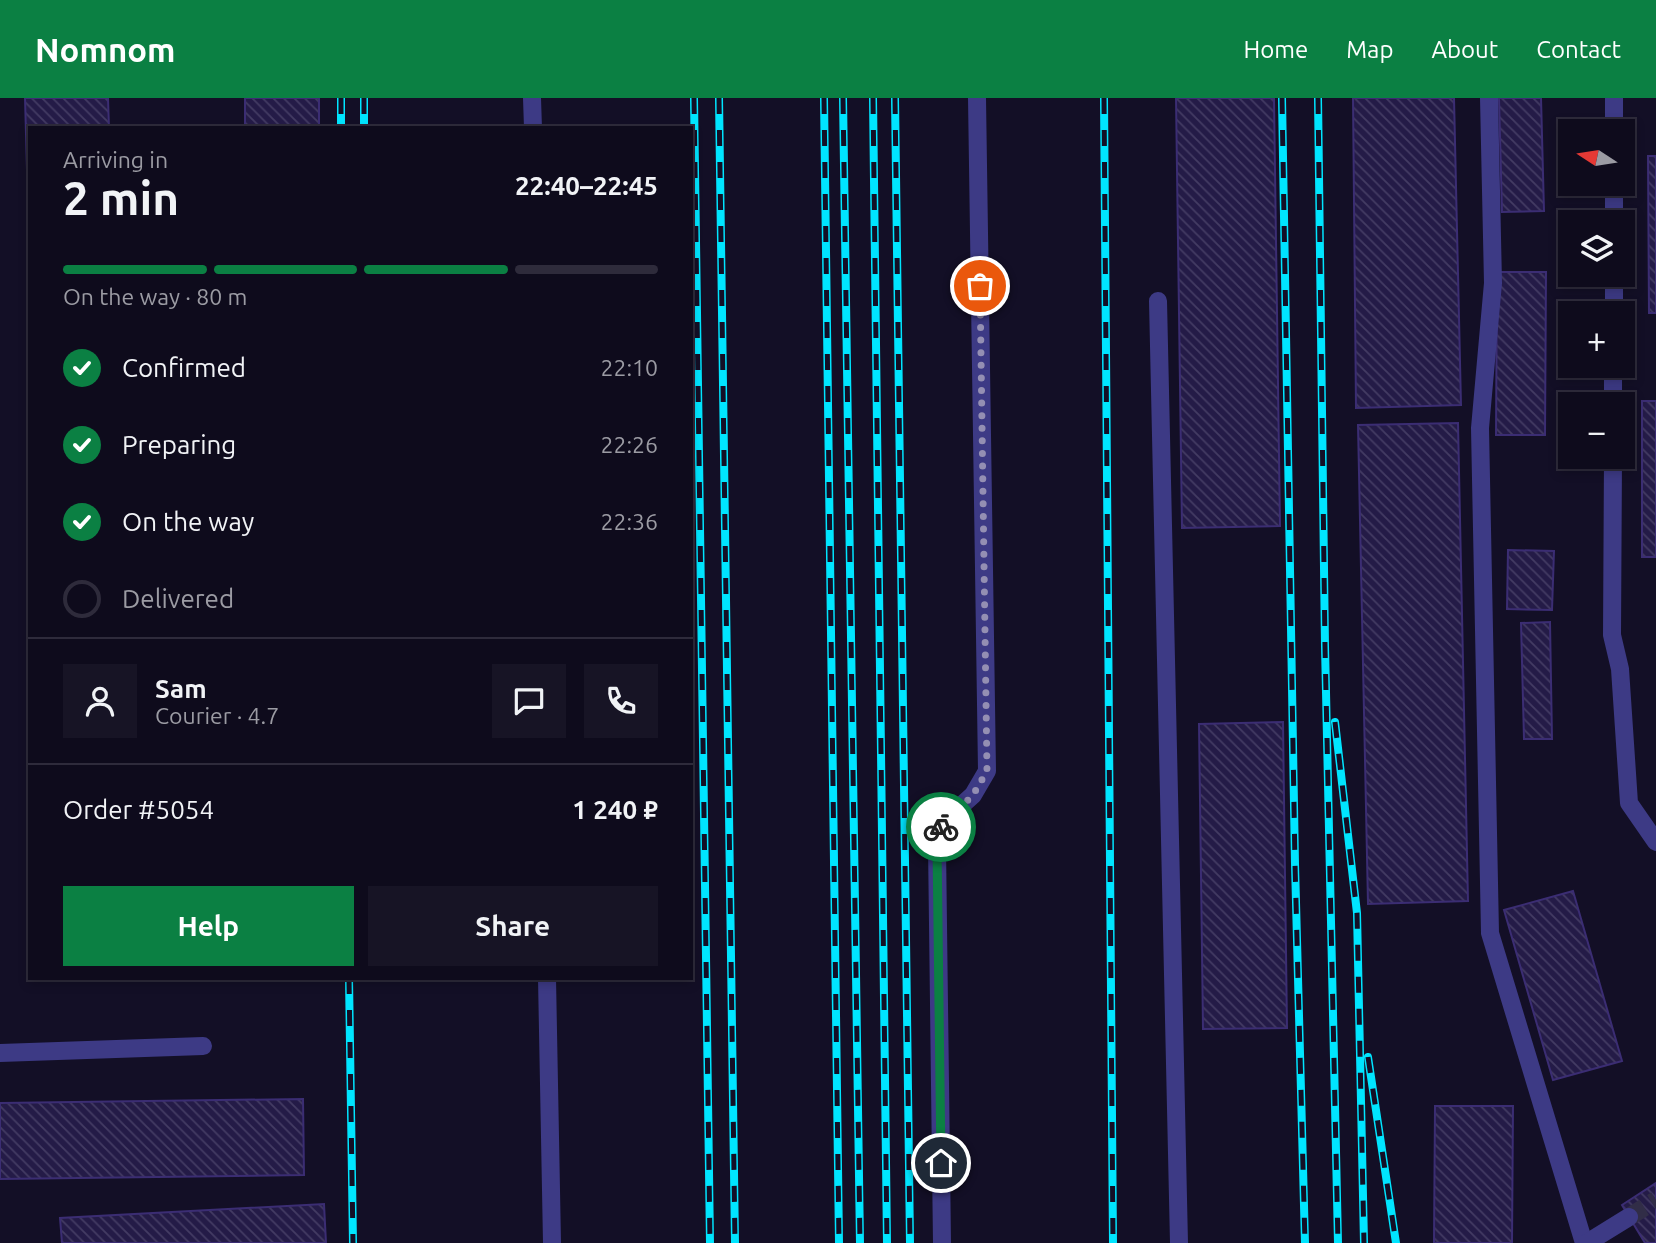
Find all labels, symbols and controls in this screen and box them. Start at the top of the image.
text: Nomnom [35,31,176,68]
text: Home [1243,36,1308,63]
text: Map [1346,36,1393,63]
text: About [1431,36,1498,63]
text: Contact [1536,36,1621,63]
north arrow [1558,119,1634,196]
map controls [1558,119,1635,469]
text: Arriving in [63,147,168,172]
text: 22:40–22:45 [515,171,658,200]
text: 2 min [63,172,179,224]
button: layers [1558,210,1635,287]
pin [950,256,1010,316]
icon: bag [961,267,999,305]
text: On the way · 80 m [63,284,247,309]
button: + [1558,301,1635,378]
icon: check [63,349,101,387]
text: Confirmed [122,353,246,382]
text: 22:10 [600,355,658,380]
button: − [1558,392,1635,469]
icon: check [63,426,101,464]
text: Preparing [122,430,236,459]
text: 22:26 [600,432,658,457]
icon: check [63,503,101,541]
text: On the way [122,507,254,536]
text: 22:36 [600,509,658,534]
text: Delivered [122,584,234,613]
button: person [63,664,137,738]
button: chat [492,664,566,738]
button: phone [584,664,658,738]
text: Sam [155,674,207,703]
text: Courier · 4.7 [155,703,279,728]
courier [906,792,976,862]
text: Order #5054 [63,795,214,824]
text: 1 240 ₽ [572,795,658,824]
icon: bike [922,808,960,846]
button: Help [63,886,354,966]
button: Share [368,886,658,966]
pin [911,1133,971,1193]
icon: home [922,1144,960,1182]

